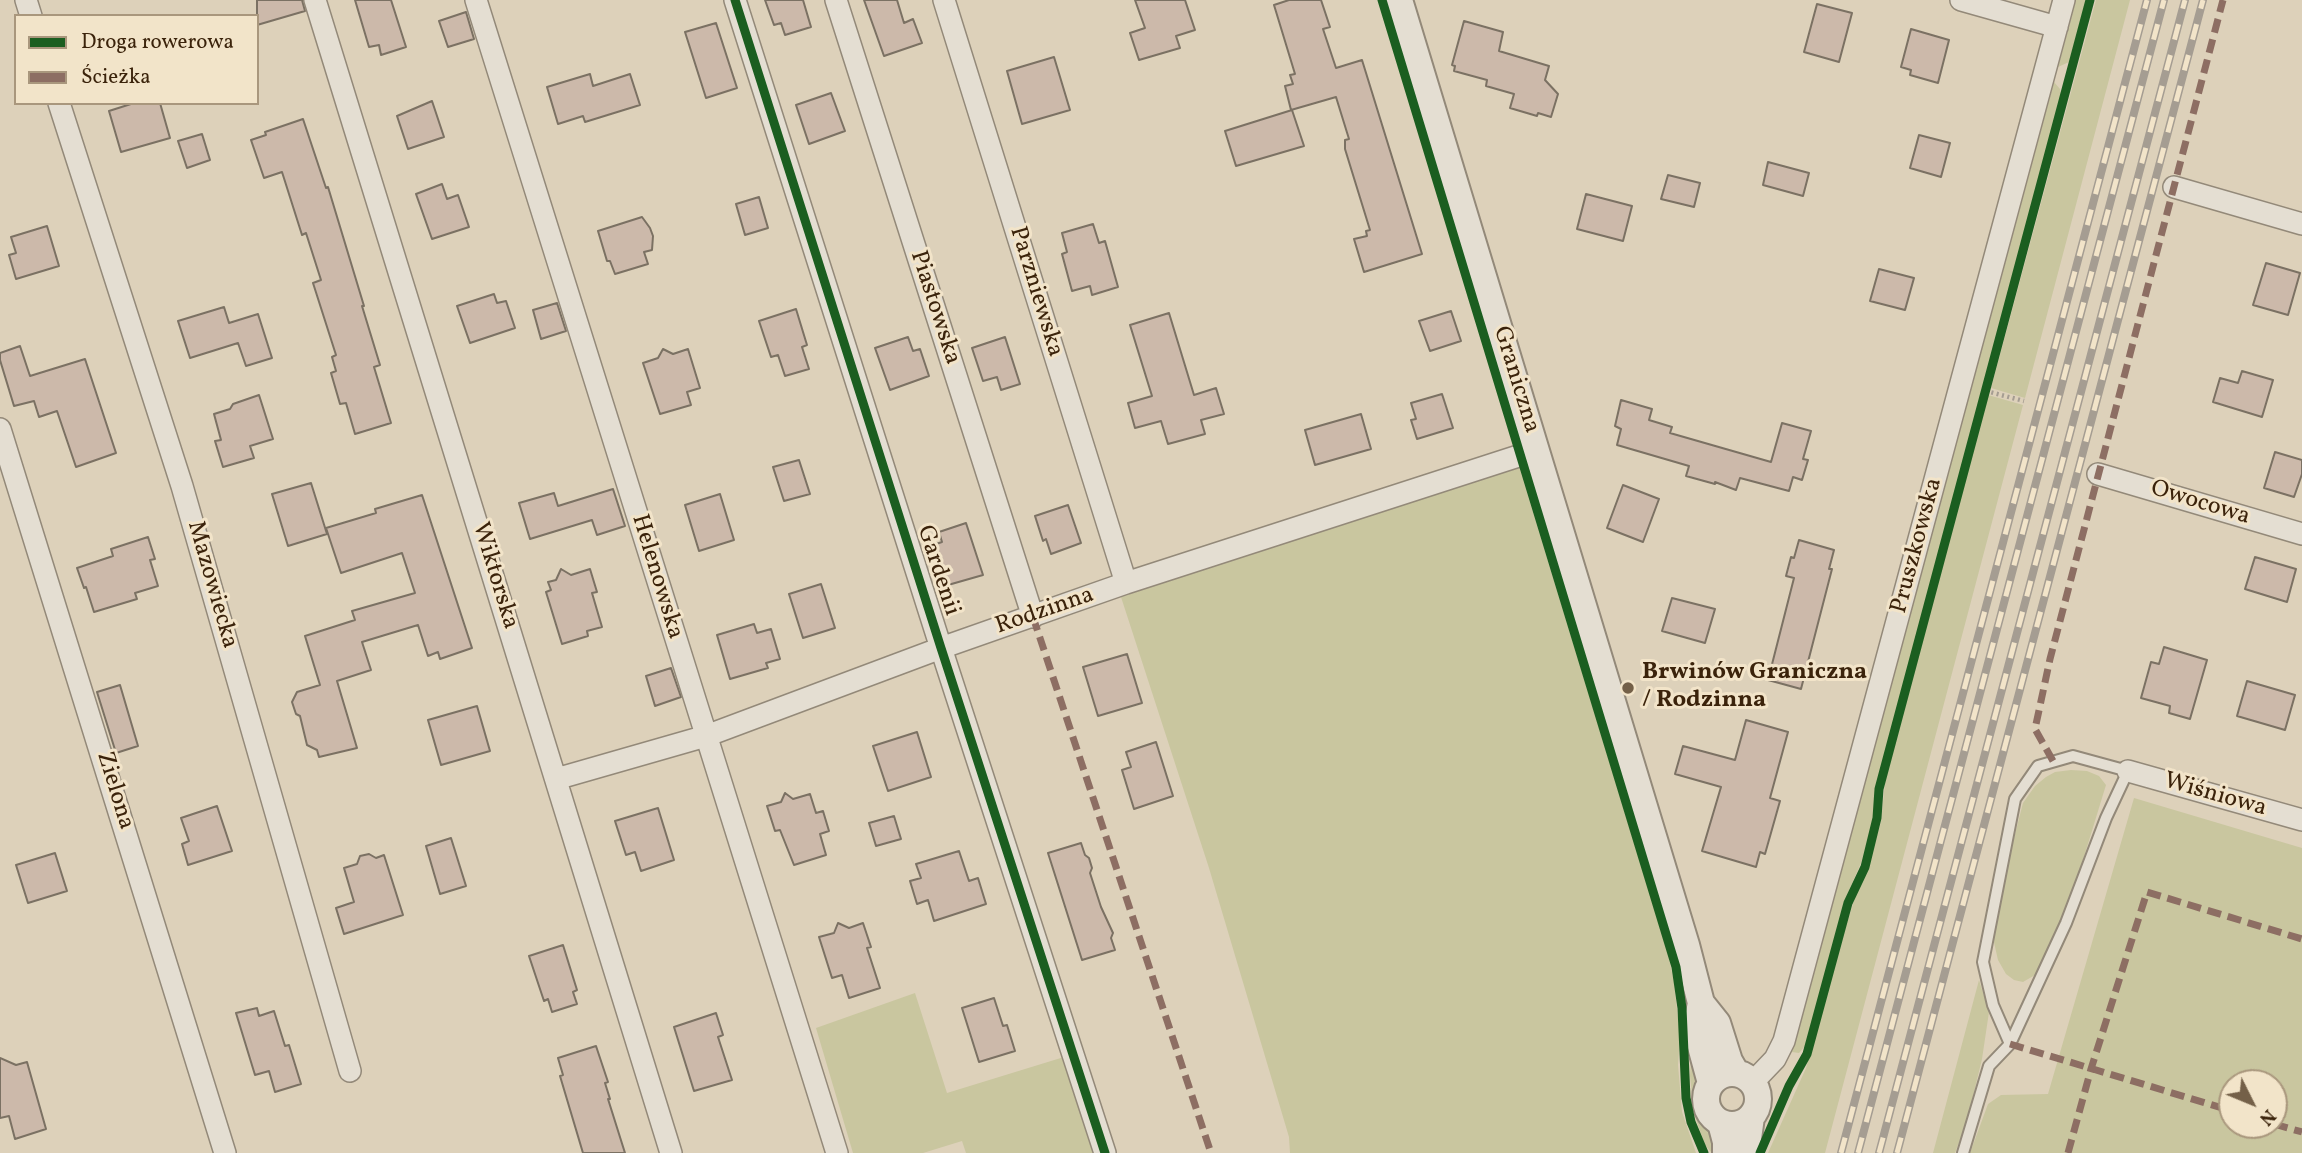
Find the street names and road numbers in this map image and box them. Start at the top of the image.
street label: Parzniewska [1002,223,1068,361]
street label: Piastowska [902,247,966,369]
street label: Graniczna [1485,323,1545,437]
street label: Pruszkowska [1886,475,1950,617]
street label: Owocowa [2147,475,2253,533]
street label: Helenowska [623,511,689,643]
street label: Mazowiecka [179,518,243,652]
street label: Wiktorska [464,519,524,633]
street label: Gardenii [909,522,965,620]
street label: Rodzinna [992,582,1098,642]
street label: Zielona [89,749,139,833]
street label: Wiśniowa [2160,768,2270,824]

